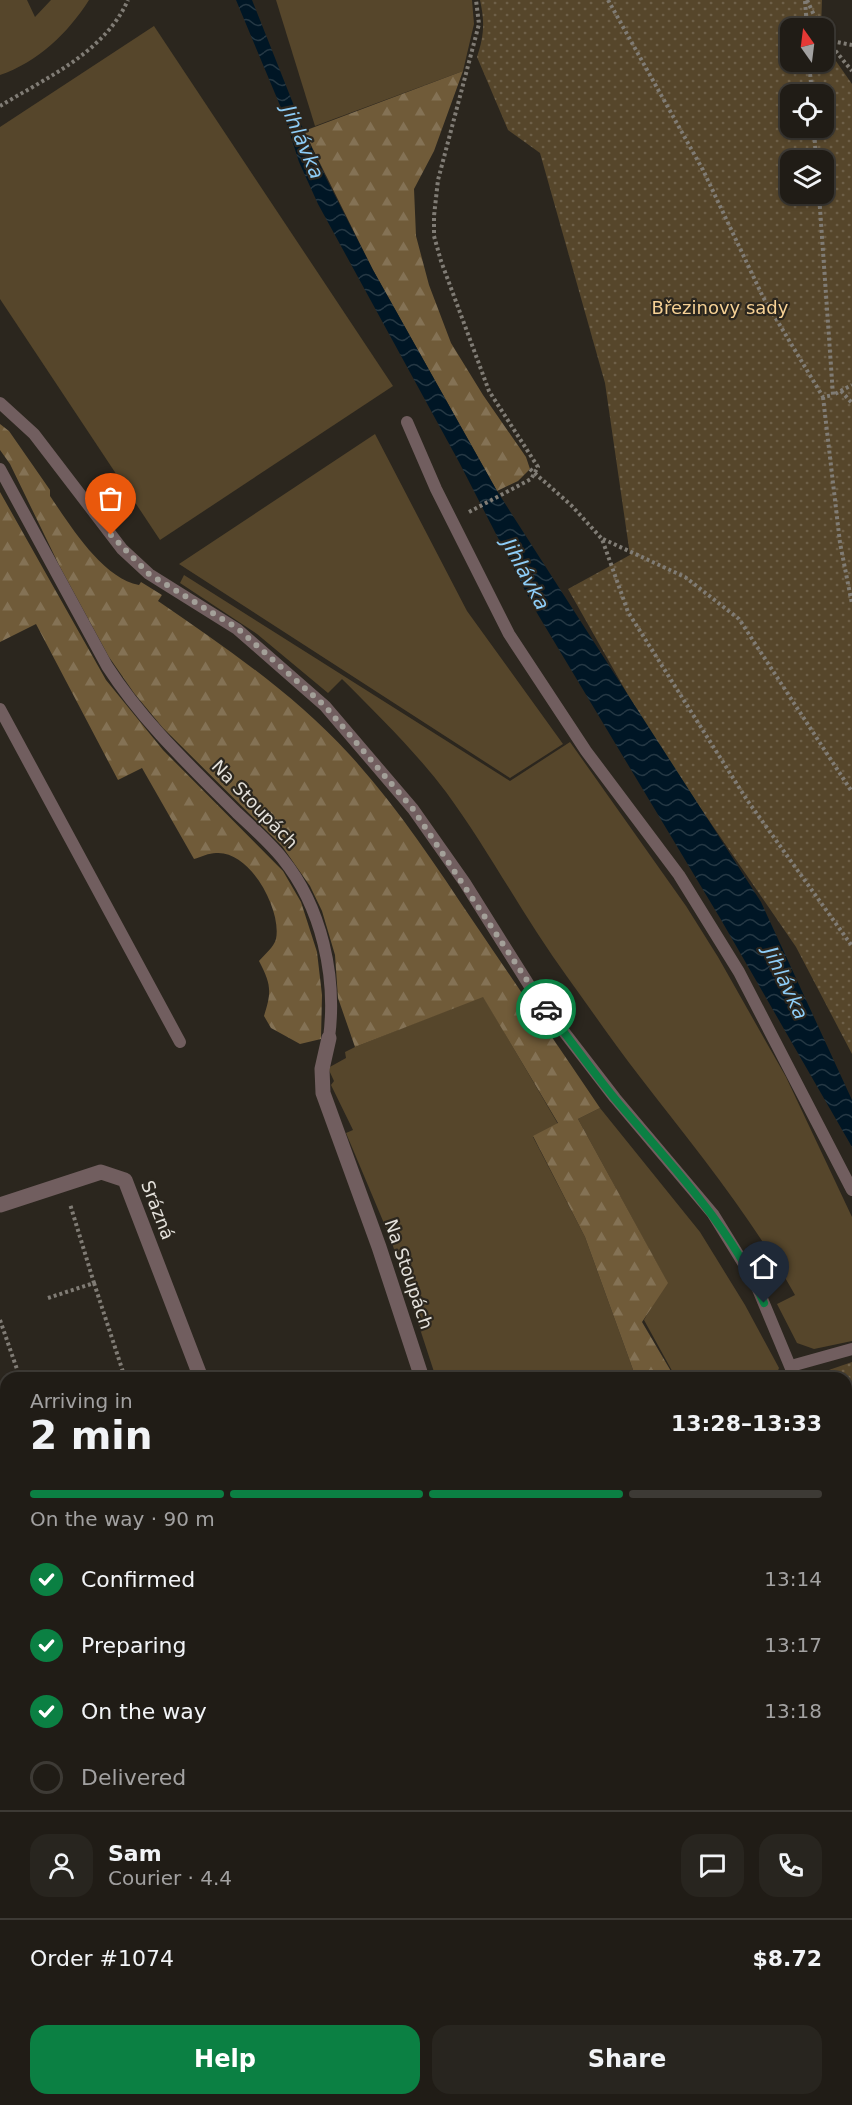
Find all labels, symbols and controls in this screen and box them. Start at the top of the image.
north arrow [780,18,834,72]
map controls [780,18,834,204]
button: locate [780,84,834,138]
water label: Jihlávka [275,98,329,182]
button: layers [780,150,834,204]
park label: Březinovy sady [652,297,789,318]
pin [85,473,136,535]
icon: bag [94,482,127,515]
water label: Jihlávka [495,531,555,614]
street label: Na Stoupách [208,755,302,853]
water label: Jihlávka [757,939,813,1023]
courier [516,979,576,1039]
icon: car [530,993,563,1026]
street label: Srázná [137,1177,179,1243]
street label: Na Stoupách [380,1216,438,1332]
pin [738,1241,789,1303]
icon: home [747,1250,780,1283]
text: Arriving in [30,1389,133,1413]
text: 13:28–13:33 [671,1411,822,1436]
text: 2 min [30,1413,152,1458]
text: On the way · 90 m [30,1507,215,1531]
icon: check [30,1563,63,1596]
text: Confirmed [81,1567,195,1592]
text: 13:14 [764,1567,822,1591]
icon: check [30,1629,63,1662]
text: Preparing [81,1633,187,1658]
text: 13:17 [764,1633,822,1657]
icon: check [30,1695,63,1728]
text: On the way [81,1699,207,1724]
text: 13:18 [764,1699,822,1723]
text: Delivered [81,1765,186,1790]
button: person [30,1834,93,1897]
button: chat [681,1834,744,1897]
button: phone [759,1834,822,1897]
text: Sam [108,1841,162,1866]
text: Courier · 4.4 [108,1866,232,1890]
text: Order #1074 [30,1946,174,1971]
text: $8.72 [752,1946,822,1971]
button: Help [30,2025,420,2094]
button: Share [432,2025,822,2094]

